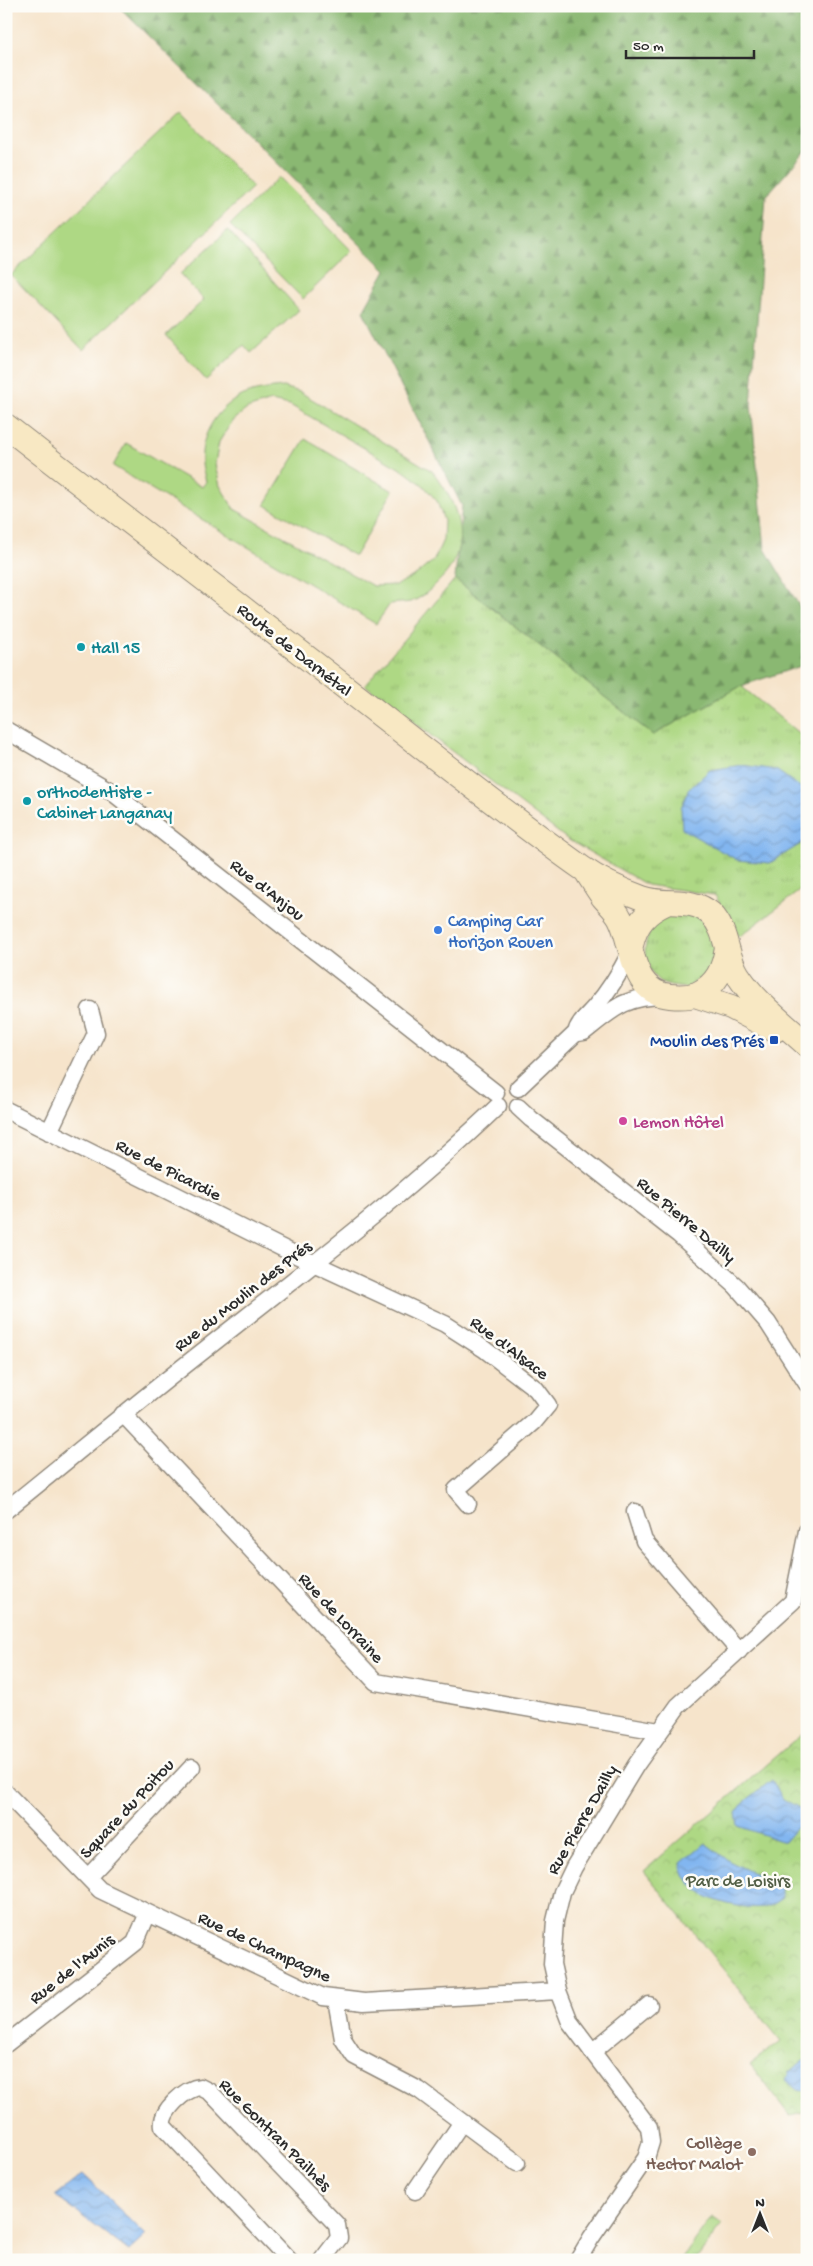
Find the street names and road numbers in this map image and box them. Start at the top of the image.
street label: Route de Darnétal [232,600,355,702]
street label: Rue d'Anjou [225,855,308,927]
street label: Rue de Picardie [112,1136,225,1207]
street label: Rue Pierre Dailly [631,1173,739,1269]
street label: Rue du Moulin des Prés [171,1236,318,1357]
street label: Rue d'Alsace [465,1313,553,1386]
street label: Rue de Lorraine [293,1569,388,1669]
street label: Square du Poitou [76,1755,180,1864]
street label: Rue Pierre Dailly [543,1762,623,1879]
street label: Rue de Champagne [194,1908,335,1989]
street label: Rue de l'Aunis [26,1929,120,2010]
street label: Rue Gontran Pailhès [214,2075,336,2197]

